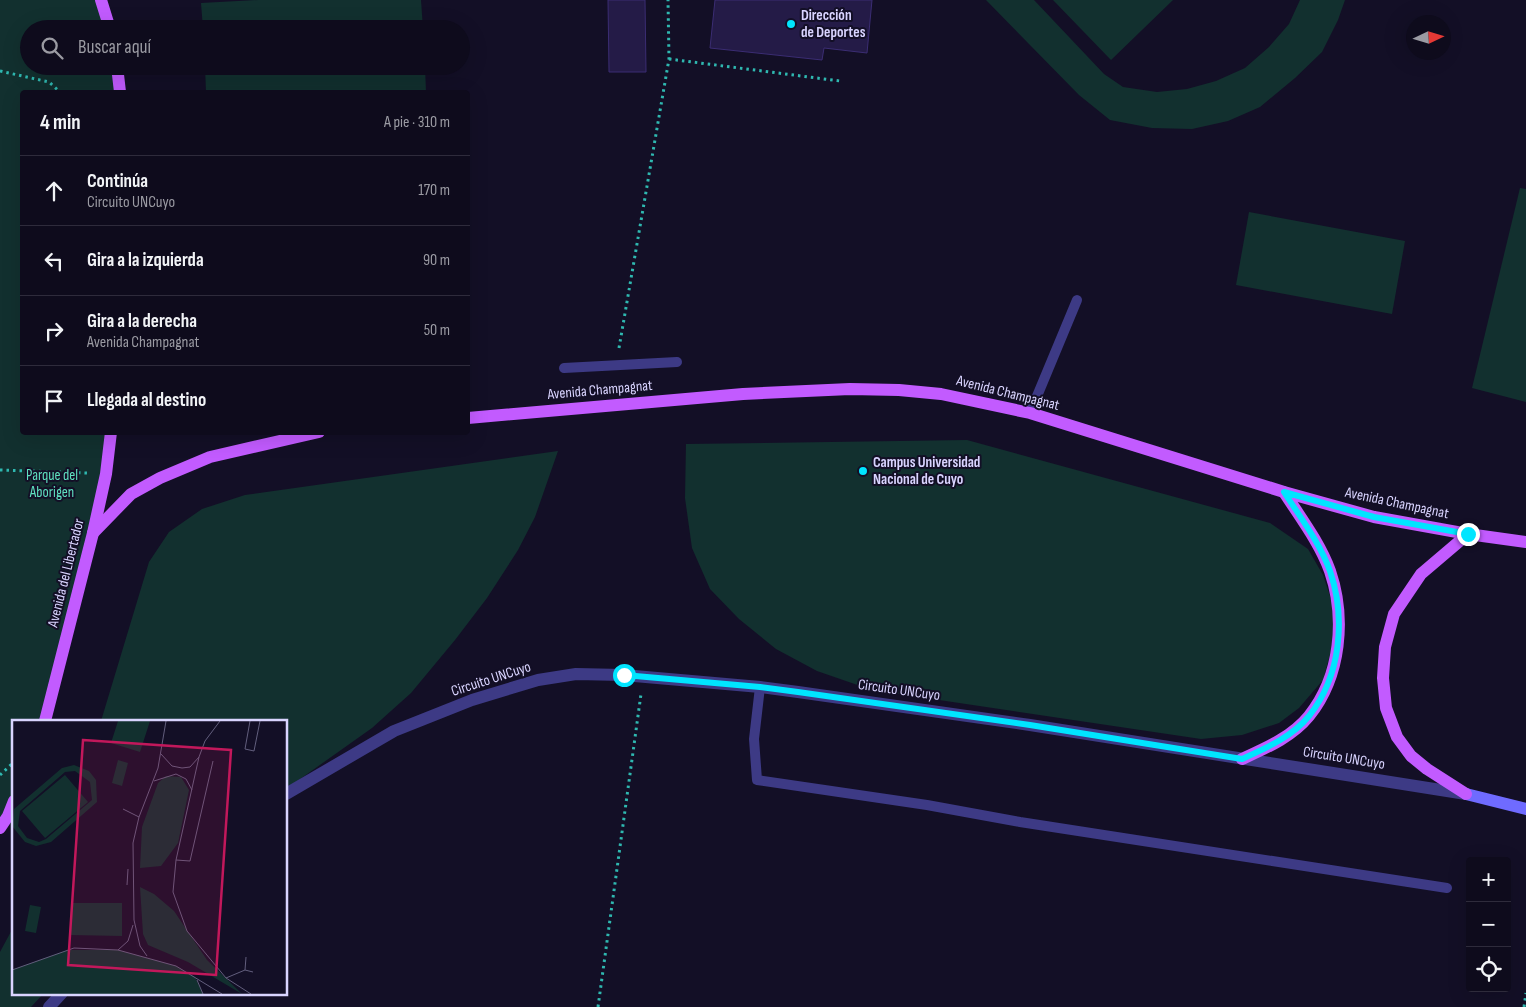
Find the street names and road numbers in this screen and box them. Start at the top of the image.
street label: Avenida Champagnat [954,371,1062,415]
street label: Avenida Champagnat [546,376,654,404]
street label: Avenida Champagnat [1342,483,1451,523]
street label: Avenida del Libertador [43,516,89,630]
street label: Circuito UNCuyo [449,657,533,701]
street label: Circuito UNCuyo [857,675,941,705]
street label: Circuito UNCuyo [1302,742,1386,774]

